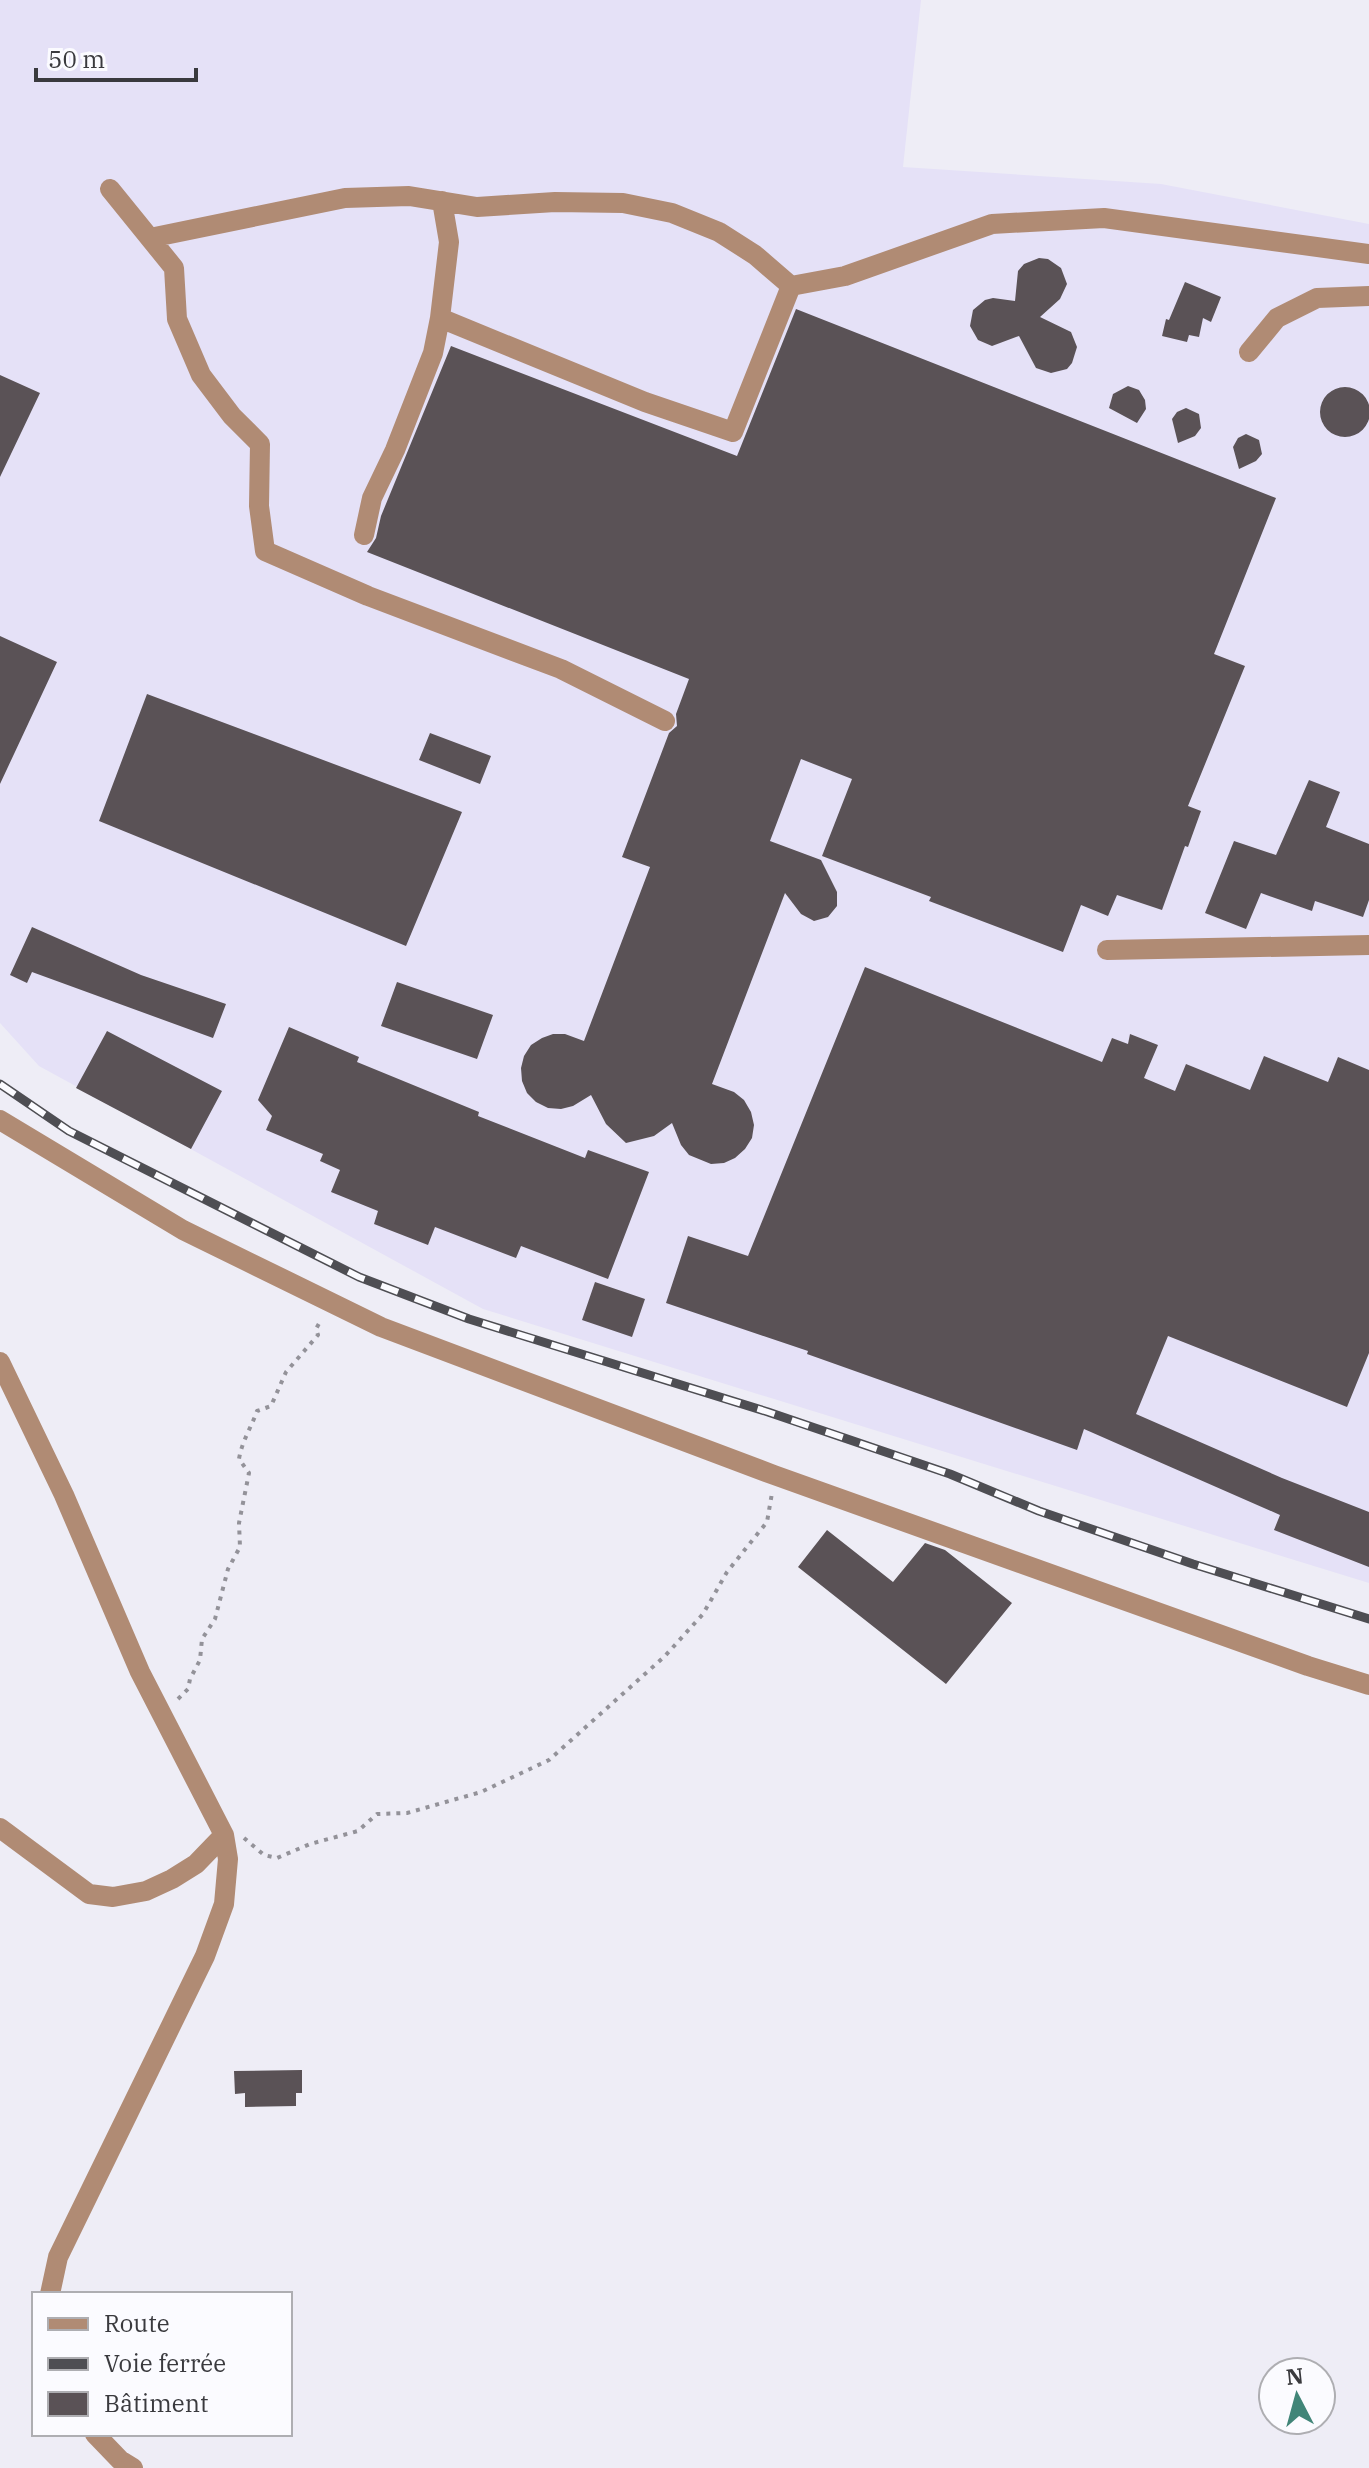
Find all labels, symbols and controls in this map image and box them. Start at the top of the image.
scale bar [36,32,196,82]
text: 50 m [48,43,105,75]
legend [32,2292,292,2436]
text: Route [104,2307,170,2339]
text: Voie ferrée [104,2347,226,2379]
north arrow [1257,2356,1337,2436]
text: N [1285,2360,1305,2391]
text: Bâtiment [104,2387,209,2419]

